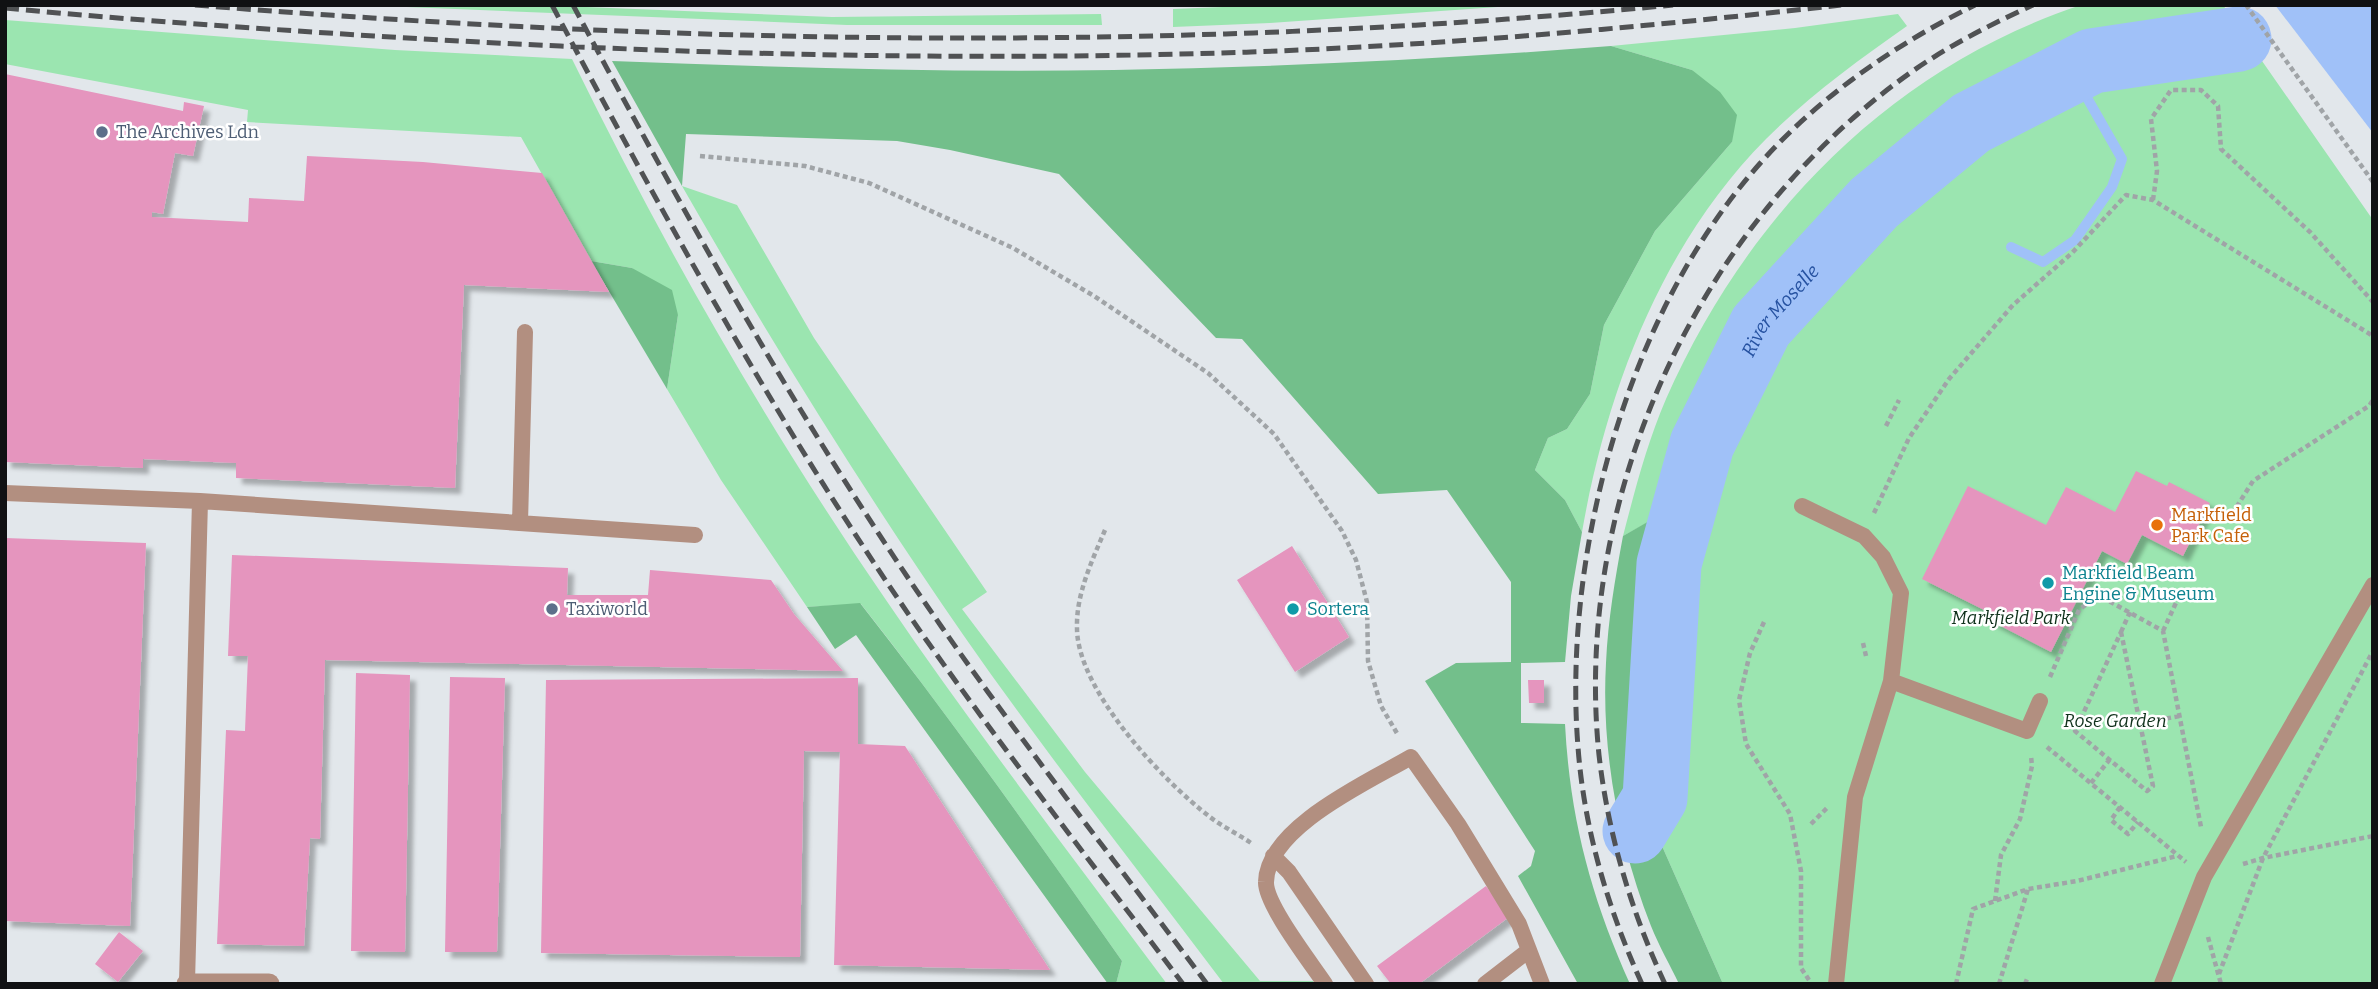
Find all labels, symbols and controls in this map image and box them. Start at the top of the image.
place label: The Archives Ldn [116,121,260,143]
marker: The Archives Ldn [94,124,110,140]
water label: River Moselle [1737,259,1824,361]
place label: Markfield Park Cafe [2171,504,2252,547]
marker: Markfield Park Cafe [2149,517,2165,533]
place label: Markfield Beam Engine & Museum [2062,562,2214,605]
marker: Markfield Beam Engine & Museum [2040,575,2056,591]
place label: Taxiworld [566,598,648,620]
place label: Sortera [1307,598,1369,620]
marker: Taxiworld [544,601,560,617]
marker: Sortera [1285,601,1301,617]
park label: Markfield Park [1952,607,2071,629]
park label: Rose Garden [2063,710,2167,732]

